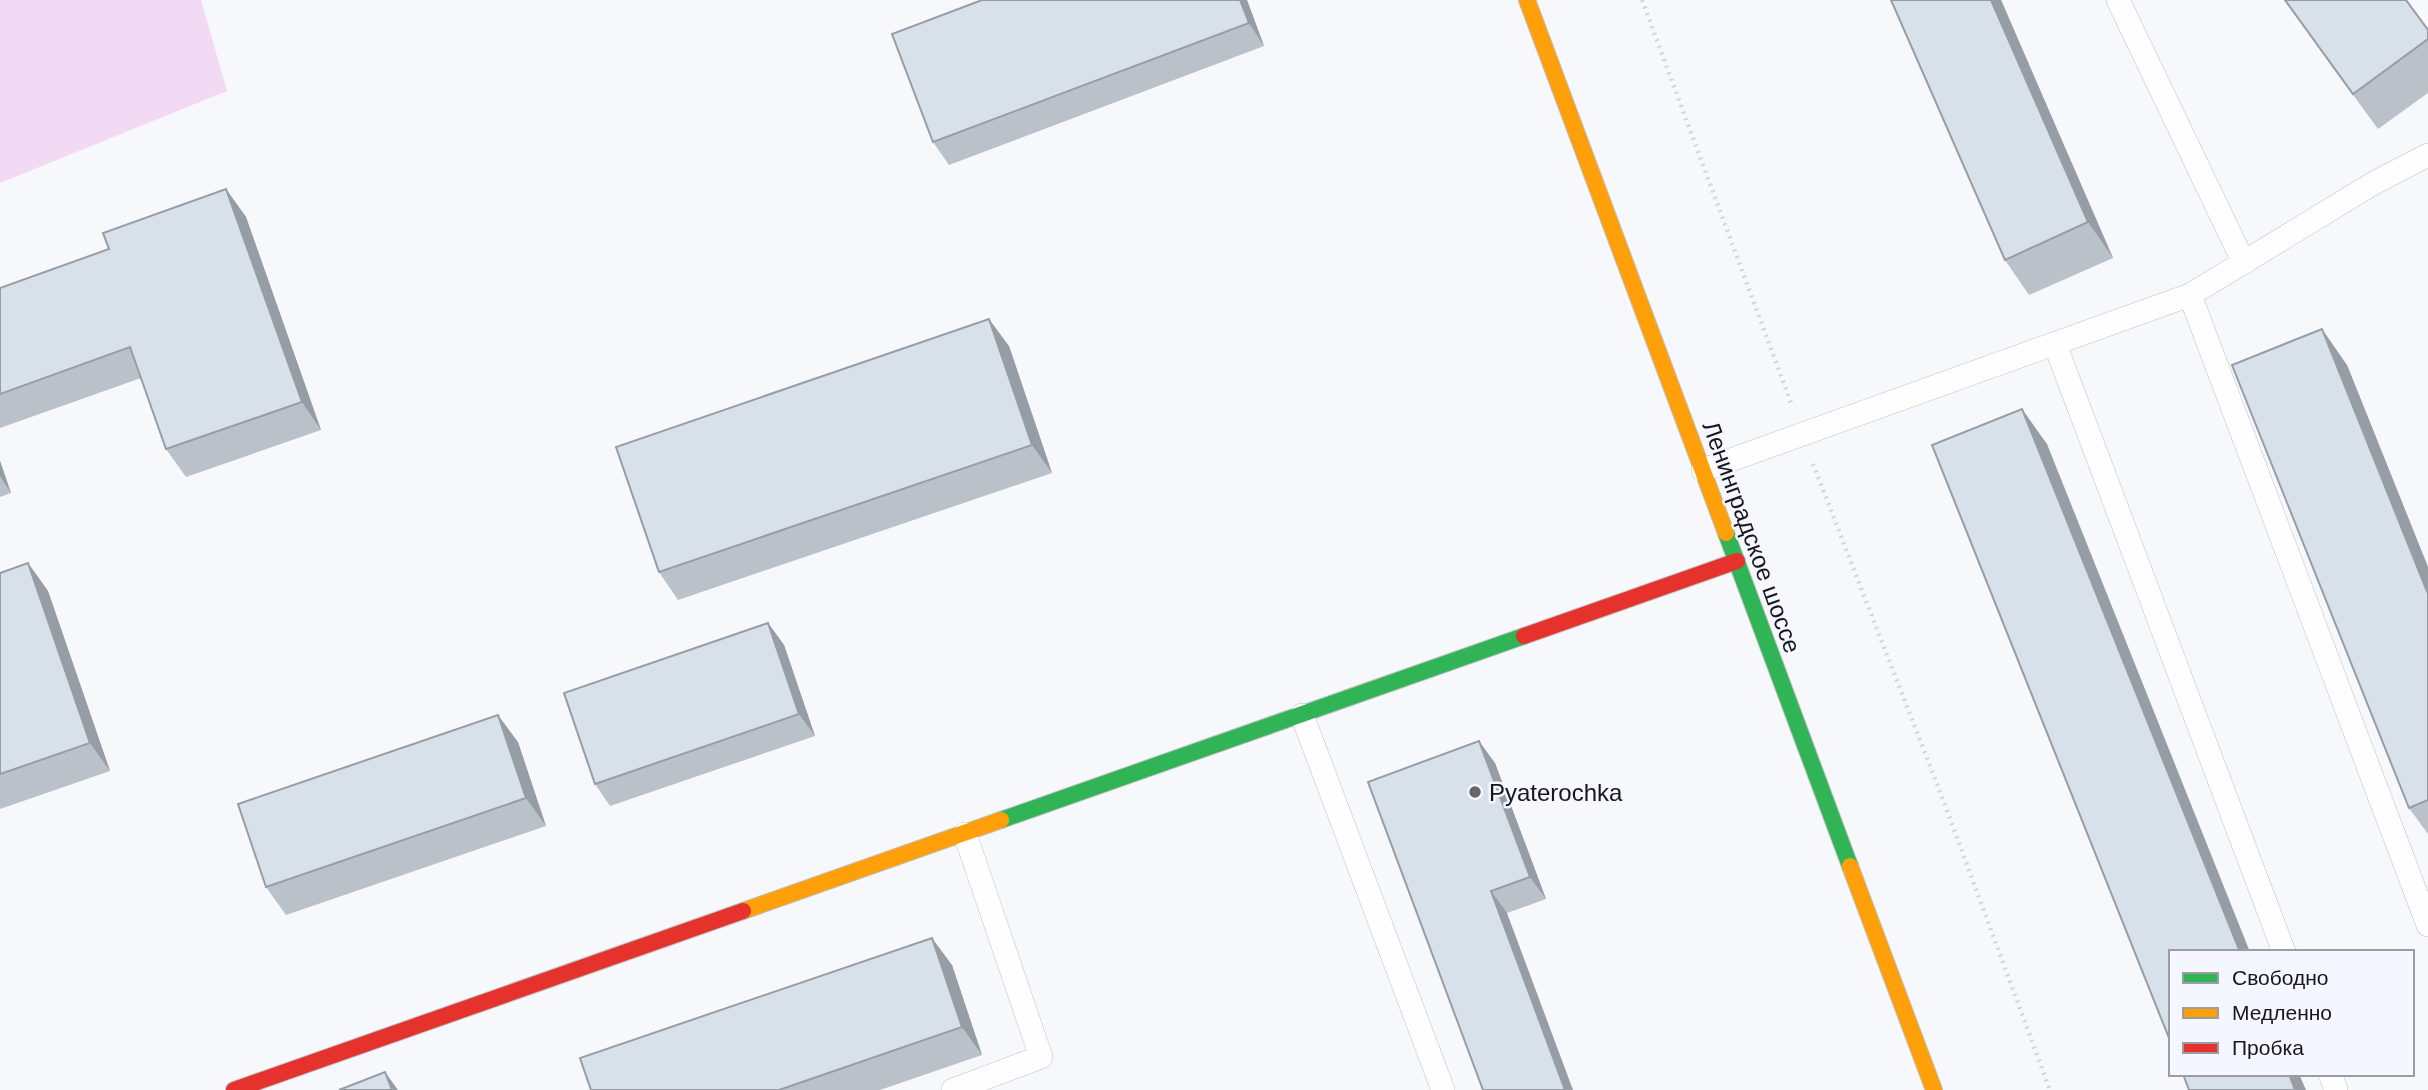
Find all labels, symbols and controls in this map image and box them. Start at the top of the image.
street label: Ленинградское шоссе [1697,417,1807,657]
place label: Pyaterochka [1489,779,1623,806]
marker: Pyaterochka [1467,784,1483,800]
legend [2169,950,2414,1076]
text: Свободно [2232,966,2329,989]
text: Медленно [2232,1001,2332,1024]
text: Пробка [2232,1036,2304,1059]

